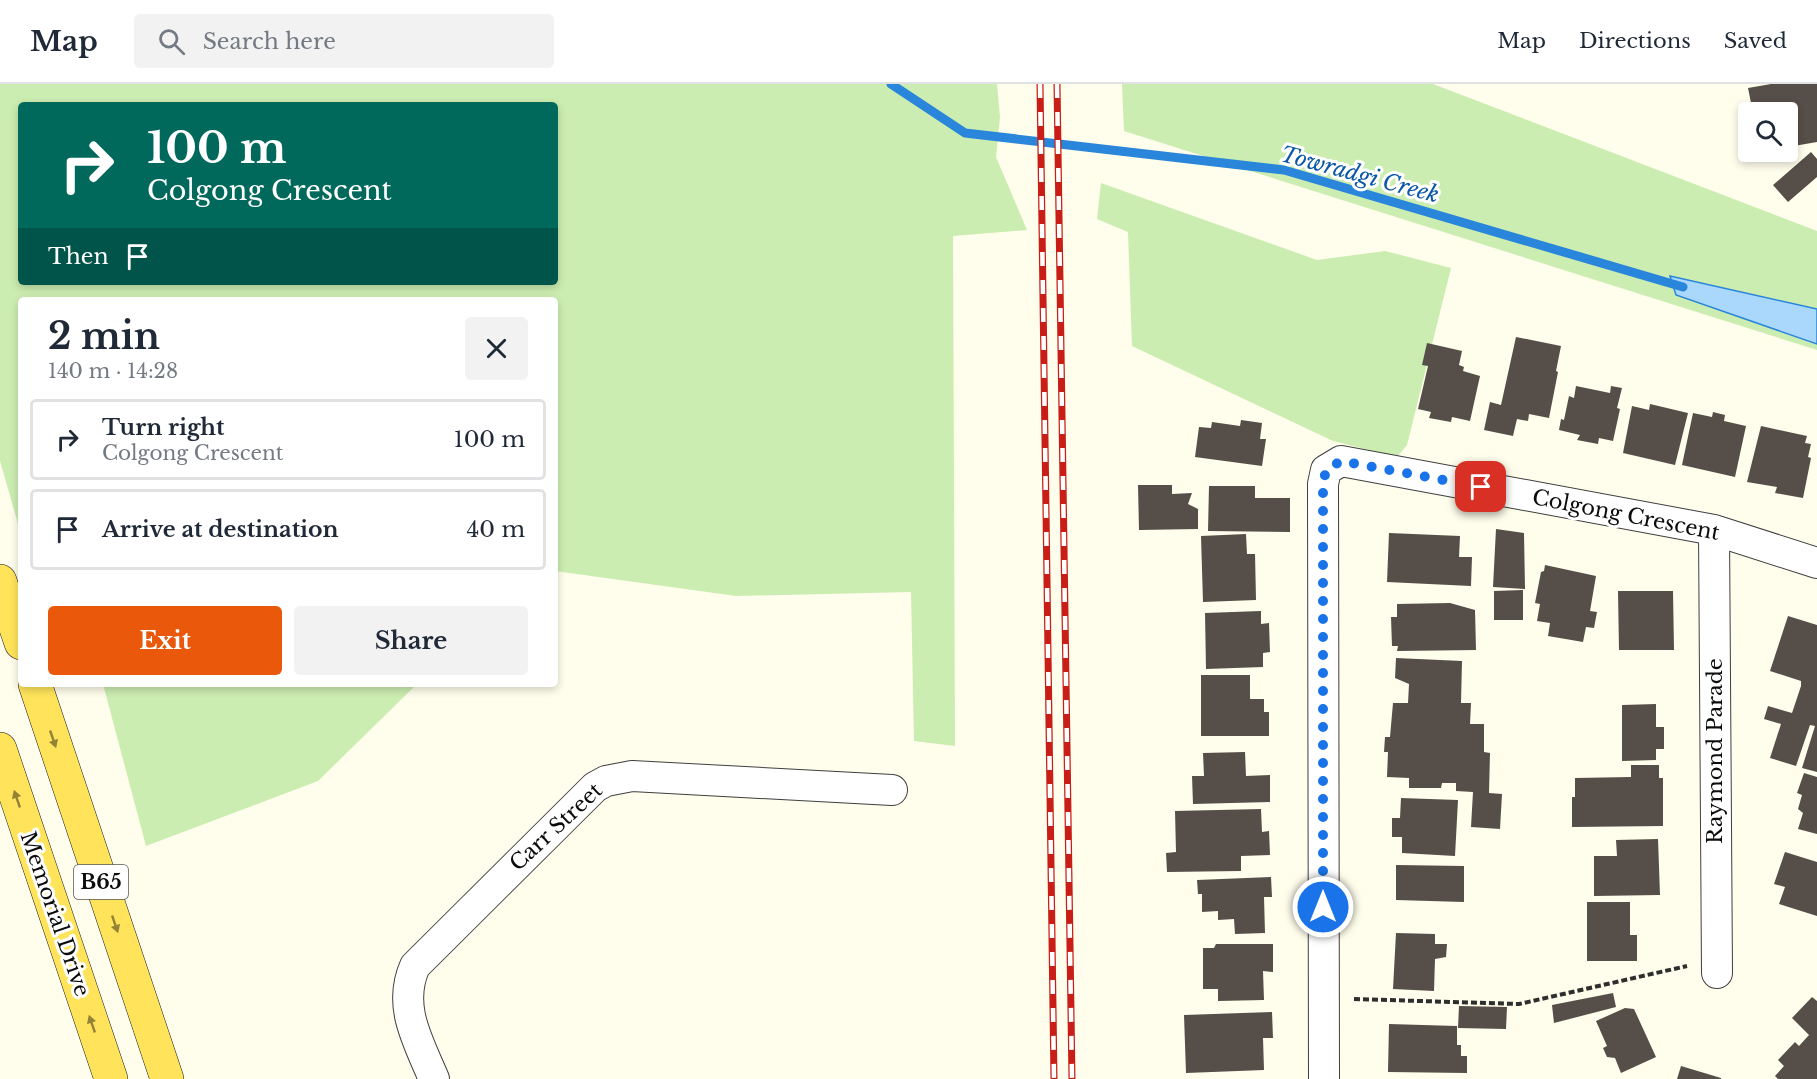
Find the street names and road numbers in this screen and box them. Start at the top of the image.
street label: Colgong Crescent [1530,484,1722,546]
street label: Raymond Parade [1702,658,1728,844]
street label: Carr Street [504,778,608,876]
street label: Memorial Drive [15,828,95,1000]
road number: B65 [74,865,128,899]

